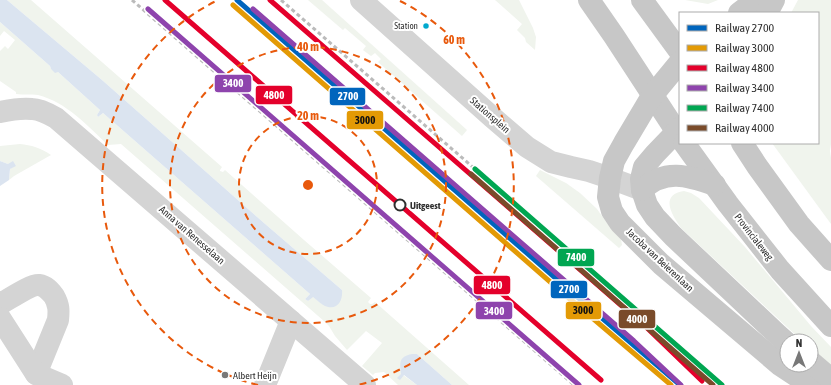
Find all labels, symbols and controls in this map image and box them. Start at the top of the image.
legend [679,12,819,144]
place label: Station [394,21,418,31]
marker: Station [421,21,431,31]
text: Railway 2700 [715,21,775,35]
text: 60 m [443,33,465,47]
text: 40 m [296,40,319,54]
text: Railway 3000 [715,41,775,55]
text: Railway 4800 [715,61,775,75]
line badge: 3400 [214,74,252,93]
text: 3400 [223,77,243,89]
text: Railway 3400 [715,81,775,95]
line badge: 4800 [255,85,293,105]
line badge: 2700 [329,87,366,106]
text: 4800 [263,89,284,101]
text: 2700 [338,90,358,102]
street label: Stationsplein [468,95,512,135]
text: Railway 7400 [715,101,775,115]
text: 20 m [297,109,319,123]
line badge: 3000 [346,110,384,130]
text: 3000 [355,114,375,126]
text: Railway 4000 [715,121,775,135]
centre of rings [301,178,315,192]
marker: Uitgeest [393,198,407,212]
place label: Uitgeest [410,200,441,211]
street label: Anna van Renesselaan [157,204,227,266]
street label: Provincialeweg [732,212,776,263]
street label: Jacoba van Beierenlaan [624,226,696,294]
line badge: 7400 [557,248,595,267]
text: 7400 [566,251,586,263]
line badge: 4800 [473,275,511,295]
text: 4800 [481,279,502,291]
line badge: 2700 [550,280,588,299]
text: 2700 [559,283,579,295]
line badge: 3400 [475,301,513,320]
line badge: 3000 [565,301,602,320]
text: 3000 [573,304,593,316]
text: 3400 [484,305,504,317]
line badge: 4000 [618,309,656,329]
text: 4000 [626,313,647,325]
north arrow [779,333,819,373]
text: N [796,337,802,349]
marker: Albert Heijn [220,370,230,380]
place label: Albert Heijn [233,370,277,381]

